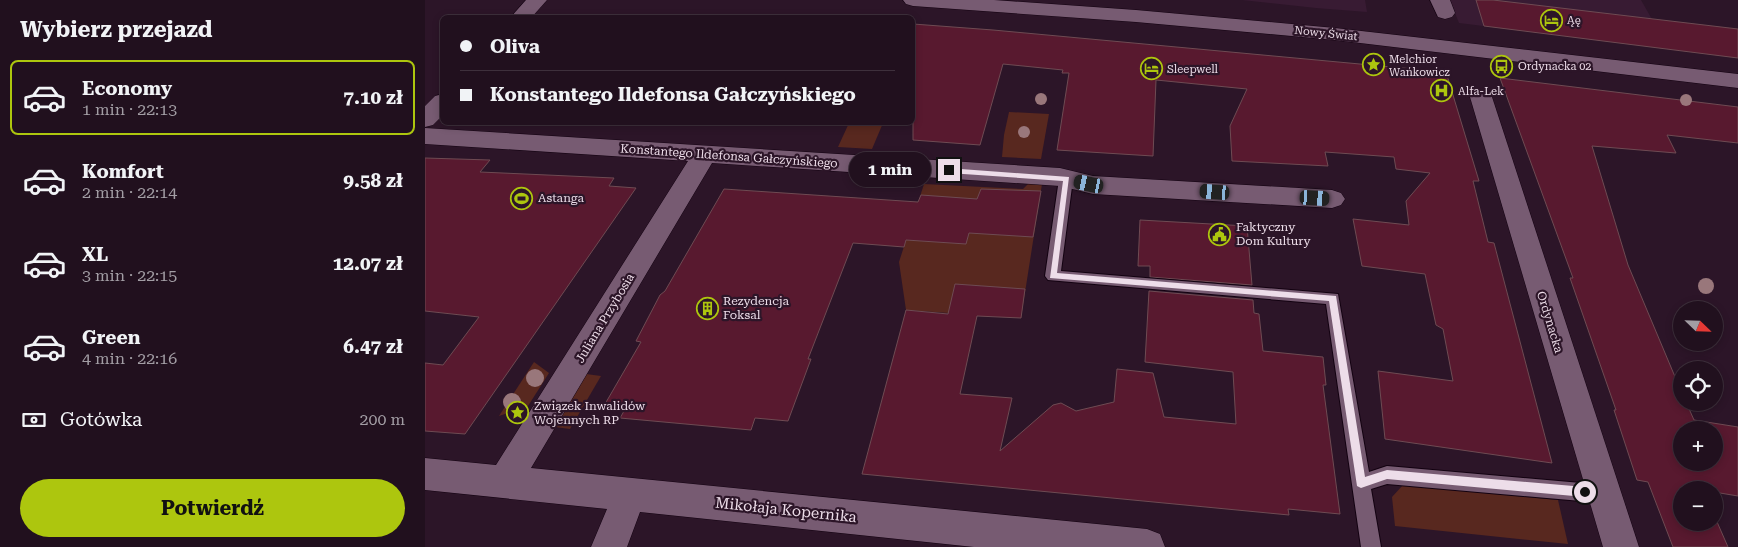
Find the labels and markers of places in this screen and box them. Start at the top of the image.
hotel icon: Ąę [1539,8,1563,32]
place label: Ąę [1567,14,1581,27]
place icon: Melchior Wańkowicz [1361,53,1385,77]
place label: Melchior Wańkowicz [1389,53,1450,79]
bus stop icon: Ordynacka 02 [1490,54,1514,78]
hotel icon: Sleepwell [1139,57,1163,81]
place label: Ordynacka 02 [1518,60,1591,73]
place label: Sleepwell [1167,63,1219,76]
hospital icon: Alfa-Lek [1430,79,1454,103]
place label: Alfa-Lek [1458,85,1504,98]
sports icon: Astanga [510,186,534,210]
place label: Astanga [538,191,585,205]
place label: Faktyczny Dom Kultury [1236,220,1311,248]
public building icon: Faktyczny Dom Kultury [1208,222,1232,246]
place label: Rezydencja Foksal [723,294,790,322]
building icon: Rezydencja Foksal [695,296,719,320]
place label: Związek Inwalidów Wojennych RP [534,399,645,427]
place icon: Związek Inwalidów Wojennych RP [506,401,530,425]

